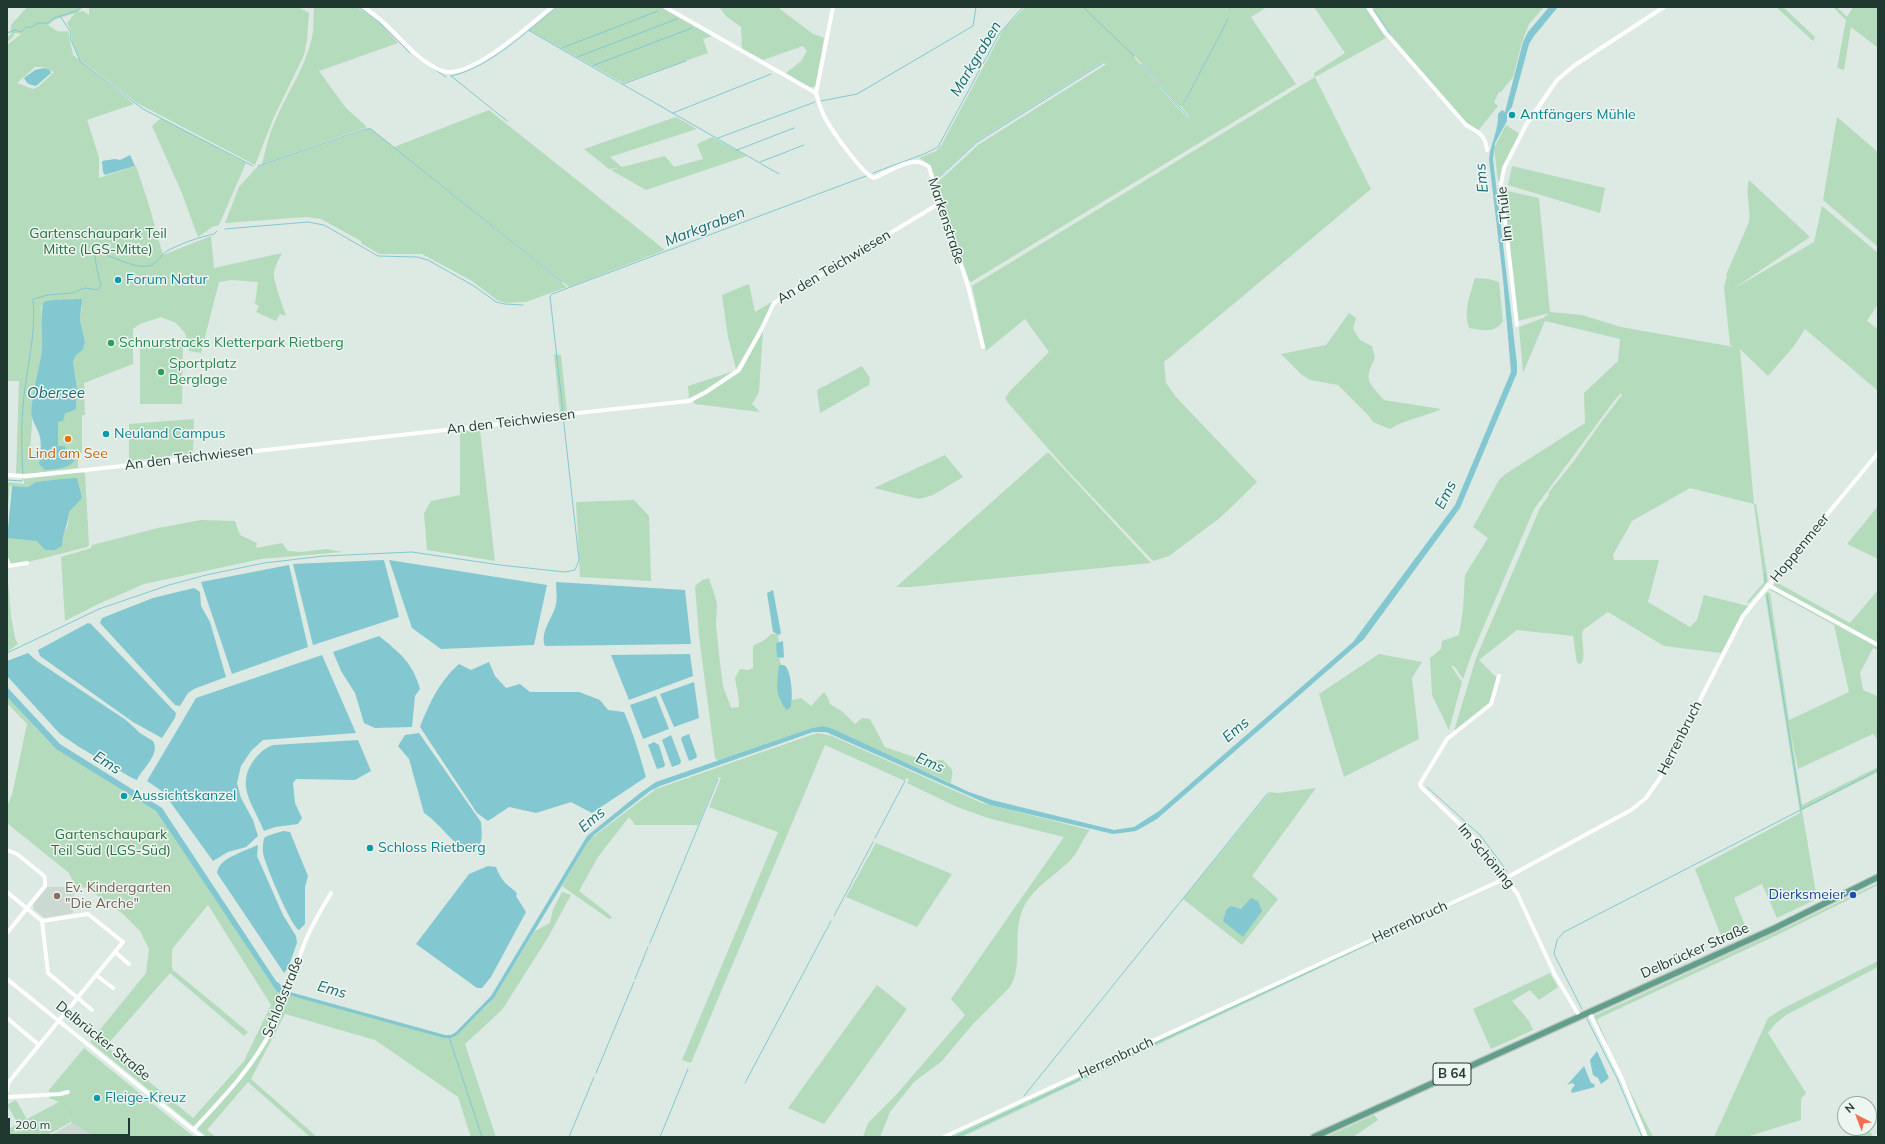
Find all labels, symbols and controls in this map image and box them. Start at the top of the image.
water label: Markgraben [947,18,1005,100]
place label: Antfängers Mühle [1520,107,1636,123]
marker: Antfängers Mühle [1507,110,1517,120]
water label: Ems [1472,162,1492,194]
street label: Markenstraße [924,176,968,266]
street label: Im Thüle [1494,186,1516,242]
water label: Markgraben [662,204,748,250]
park label: Gartenschaupark Teil Mitte (LGS-Mitte) [29,226,167,258]
street label: An den Teichwiesen [774,227,894,307]
place label: Forum Natur [126,272,208,288]
marker: Forum Natur [113,275,123,285]
place label: Schnurstracks Kletterpark Rietberg [119,335,344,351]
marker: Schnurstracks Kletterpark Rietberg [106,338,116,348]
place label: Sportplatz Berglage [169,356,237,388]
marker: Sportplatz Berglage [156,367,166,377]
water label: Obersee [27,384,85,402]
street label: An den Teichwiesen [446,406,576,438]
place label: Neuland Campus [114,426,226,442]
marker: Neuland Campus [101,429,111,439]
marker: Lind am See [63,434,73,444]
street label: An den Teichwiesen [124,442,254,474]
place label: Lind am See [28,446,108,462]
water label: Ems [1431,478,1461,512]
street label: Hoppenmeer [1767,510,1833,586]
street label: Herrenbruch [1654,698,1706,778]
water label: Ems [1219,714,1253,746]
water label: Ems [90,748,124,778]
water label: Ems [913,749,947,777]
place label: Aussichtskanzel [132,788,236,804]
marker: Aussichtskanzel [119,791,129,801]
water label: Ems [575,804,609,836]
street label: Im Schöning [1454,820,1518,892]
park label: Gartenschaupark Teil Süd (LGS-Süd) [51,827,171,860]
place label: Schloss Rietberg [378,840,486,856]
marker: Schloss Rietberg [365,843,375,853]
place label: Ev. Kindergarten "Die Arche" [65,880,171,912]
place label: Dierksmeier [1769,887,1845,903]
marker: Dierksmeier [1848,890,1858,900]
marker: Ev. Kindergarten "Die Arche" [52,891,62,901]
street label: Herrenbruch [1370,897,1450,947]
street label: Delbrücker Straße [1638,920,1752,982]
street label: Schloßstraße [259,954,307,1040]
water label: Ems [315,977,349,1003]
street label: Delbrücker Straße [52,998,154,1084]
street label: Herrenbruch [1076,1033,1156,1083]
road number: B 64 [1433,1063,1471,1085]
place label: Fleige-Kreuz [105,1090,186,1106]
marker: Fleige-Kreuz [92,1093,102,1103]
north arrow [1837,1096,1877,1136]
text: N [1842,1100,1857,1116]
scale bar [10,1110,132,1136]
text: 200 m [15,1117,50,1132]

